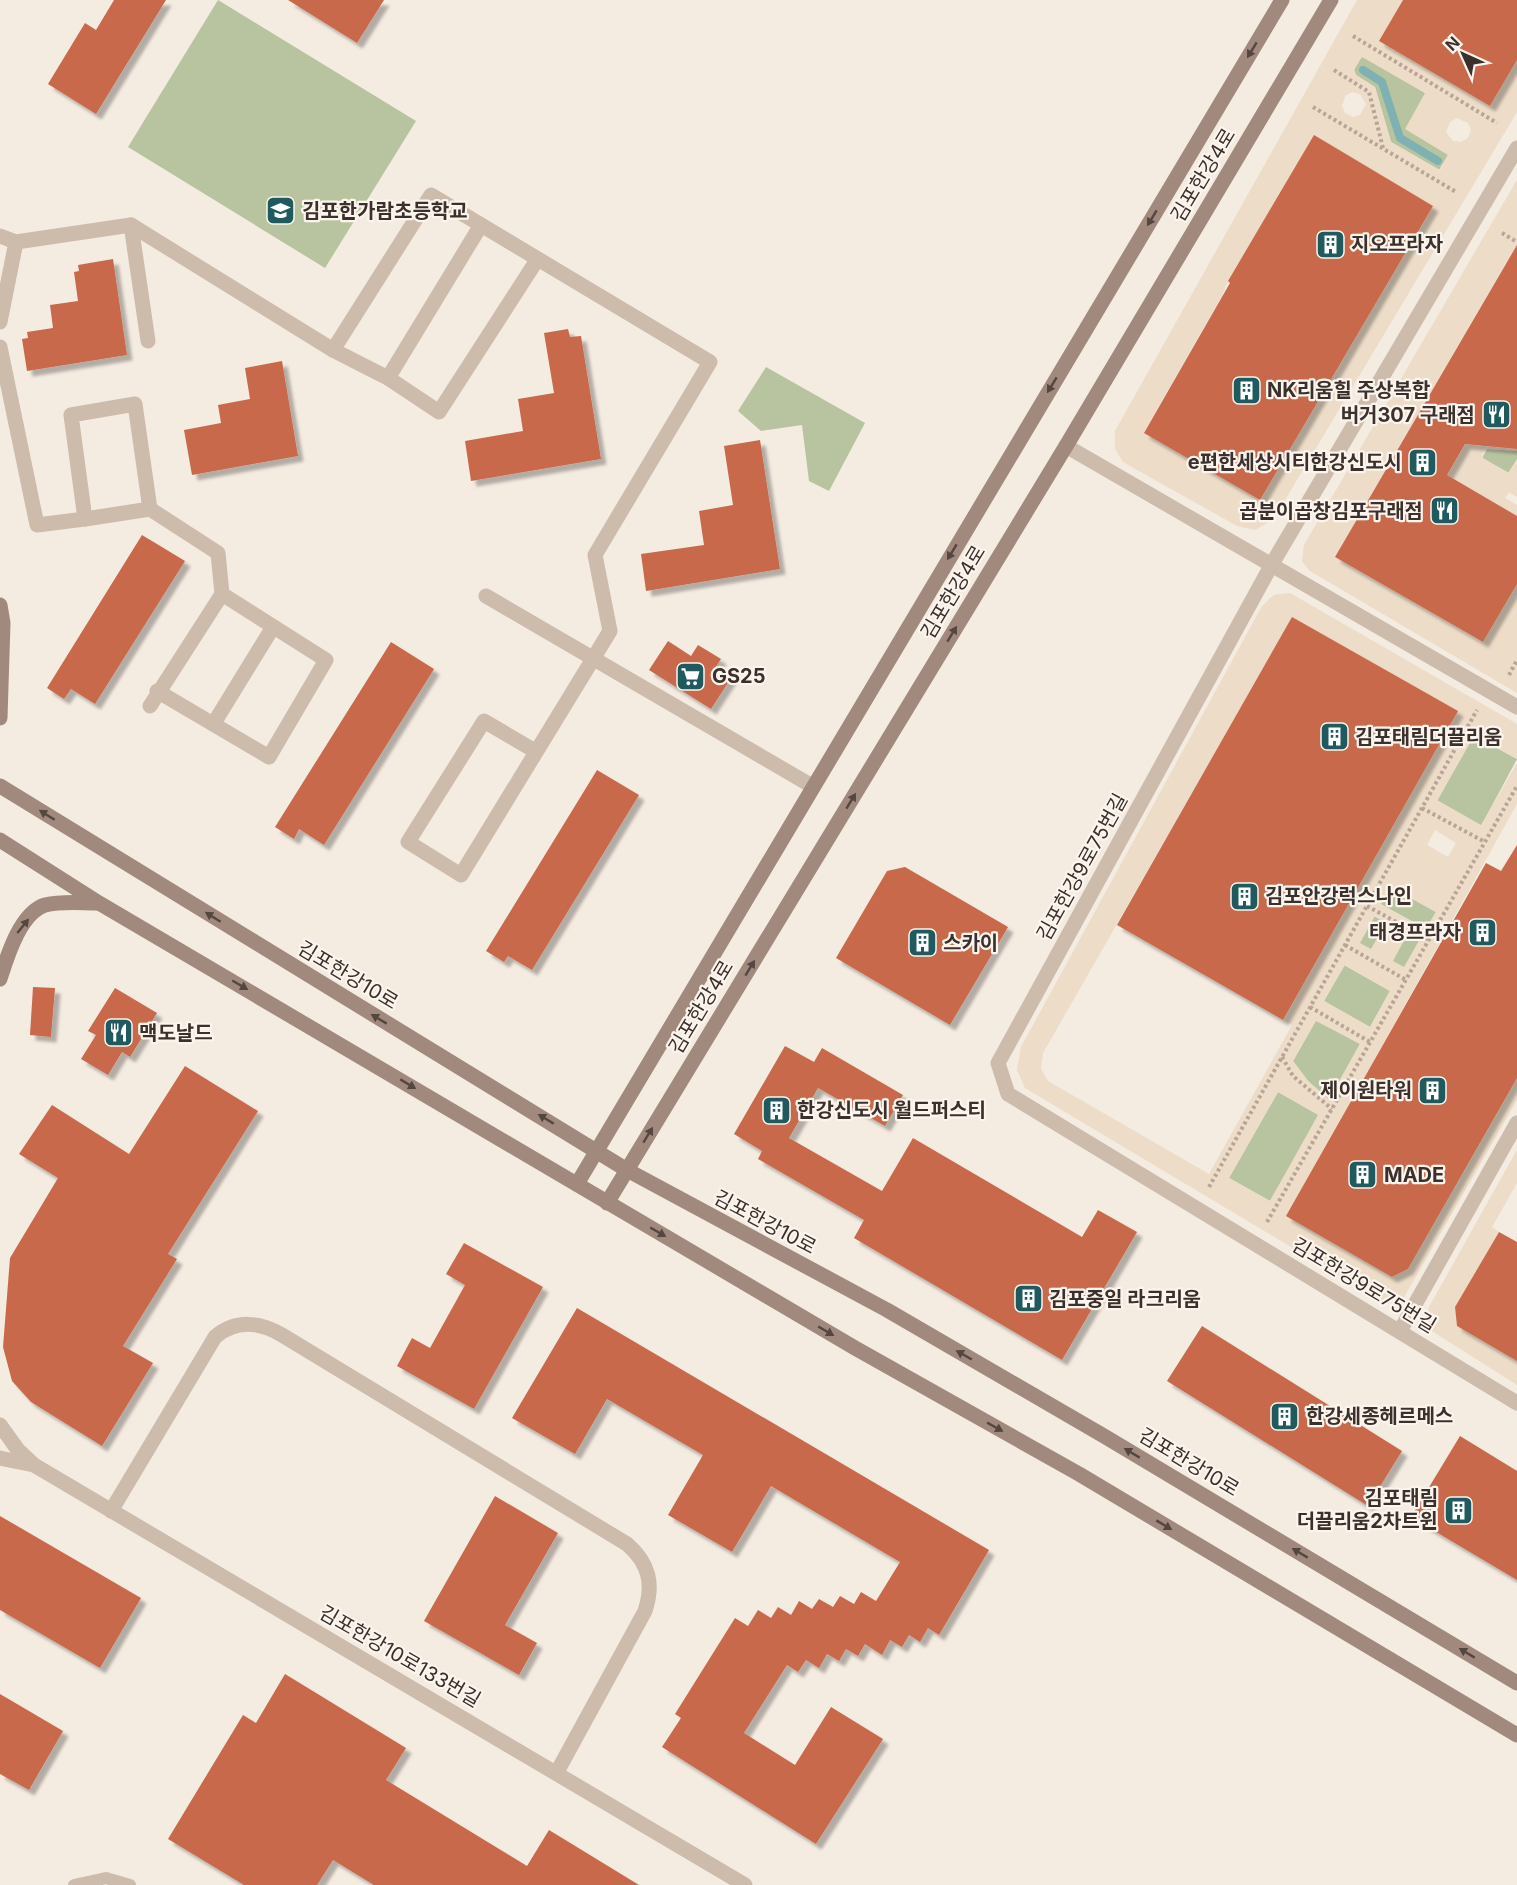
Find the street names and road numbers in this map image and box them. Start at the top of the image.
street label: 김포한강4로 [1166,124,1240,226]
street label: 김포한강4로 [916,541,990,643]
street label: 김포한강9로75번길 [1032,789,1132,945]
street label: 김포한강10로 [293,936,403,1014]
street label: 김포한강4로 [664,956,738,1058]
street label: 김포한강10로 [710,1185,820,1259]
street label: 김포한강9로75번길 [1287,1232,1441,1338]
street label: 김포한강10로 [1134,1423,1244,1501]
street label: 김포한강10로133번길 [315,1600,485,1712]

